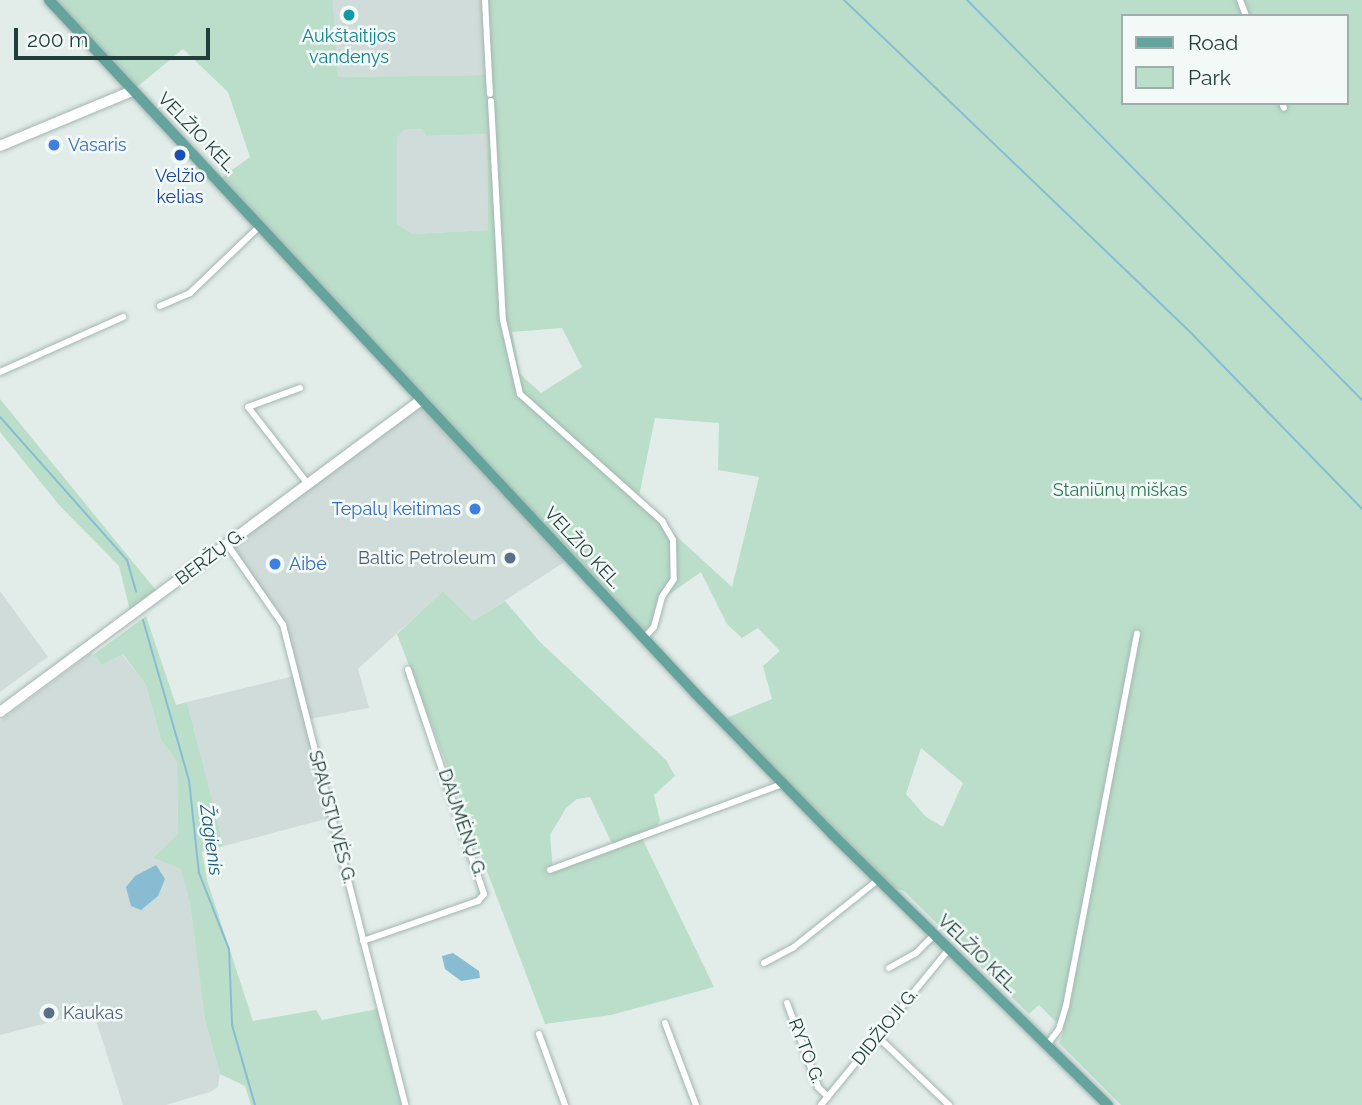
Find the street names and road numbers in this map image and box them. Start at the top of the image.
street label: VELŽIO KEL. [153,88,241,178]
street label: VELŽIO KEL. [540,503,626,593]
street label: BERŽŲ G. [171,524,249,590]
street label: SPAUSTUVĖS G. [304,748,360,886]
street label: DAUMĖNŲ G. [433,766,491,880]
street label: VELŽIO KEL. [933,910,1023,998]
street label: DIDŽIOJI G. [847,984,923,1070]
street label: RYTO G. [784,1015,828,1087]

